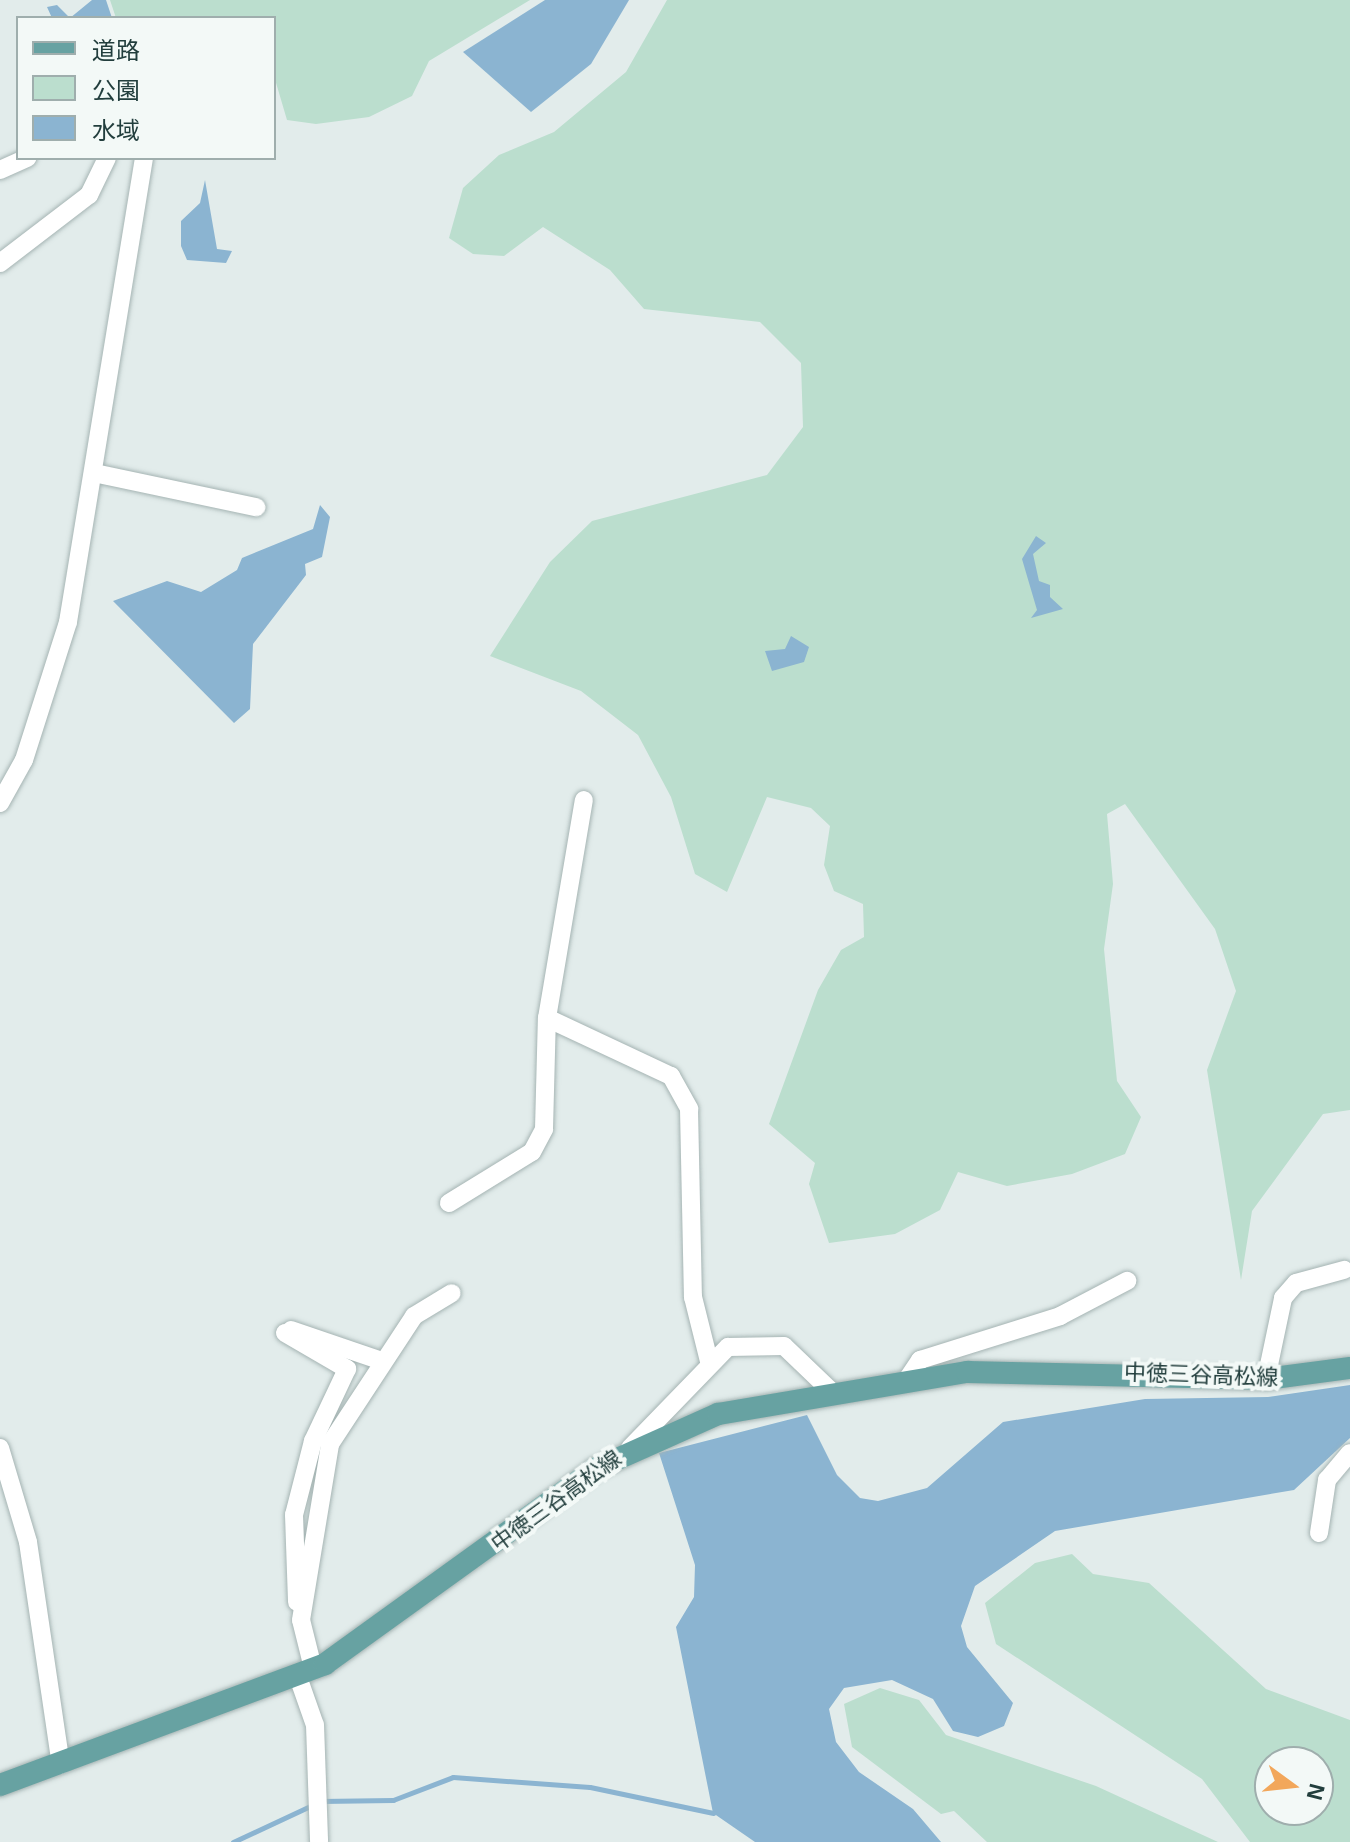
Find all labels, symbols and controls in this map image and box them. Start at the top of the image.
legend [16,16,276,160]
text: 道路 [92,37,140,64]
text: 公園 [92,77,140,104]
text: 水域 [92,117,140,144]
street label: 中徳三谷高松線 [1124,1359,1278,1391]
street label: 中徳三谷高松線 [486,1445,626,1557]
north arrow [1254,1746,1334,1826]
text: N [1302,1781,1330,1803]

